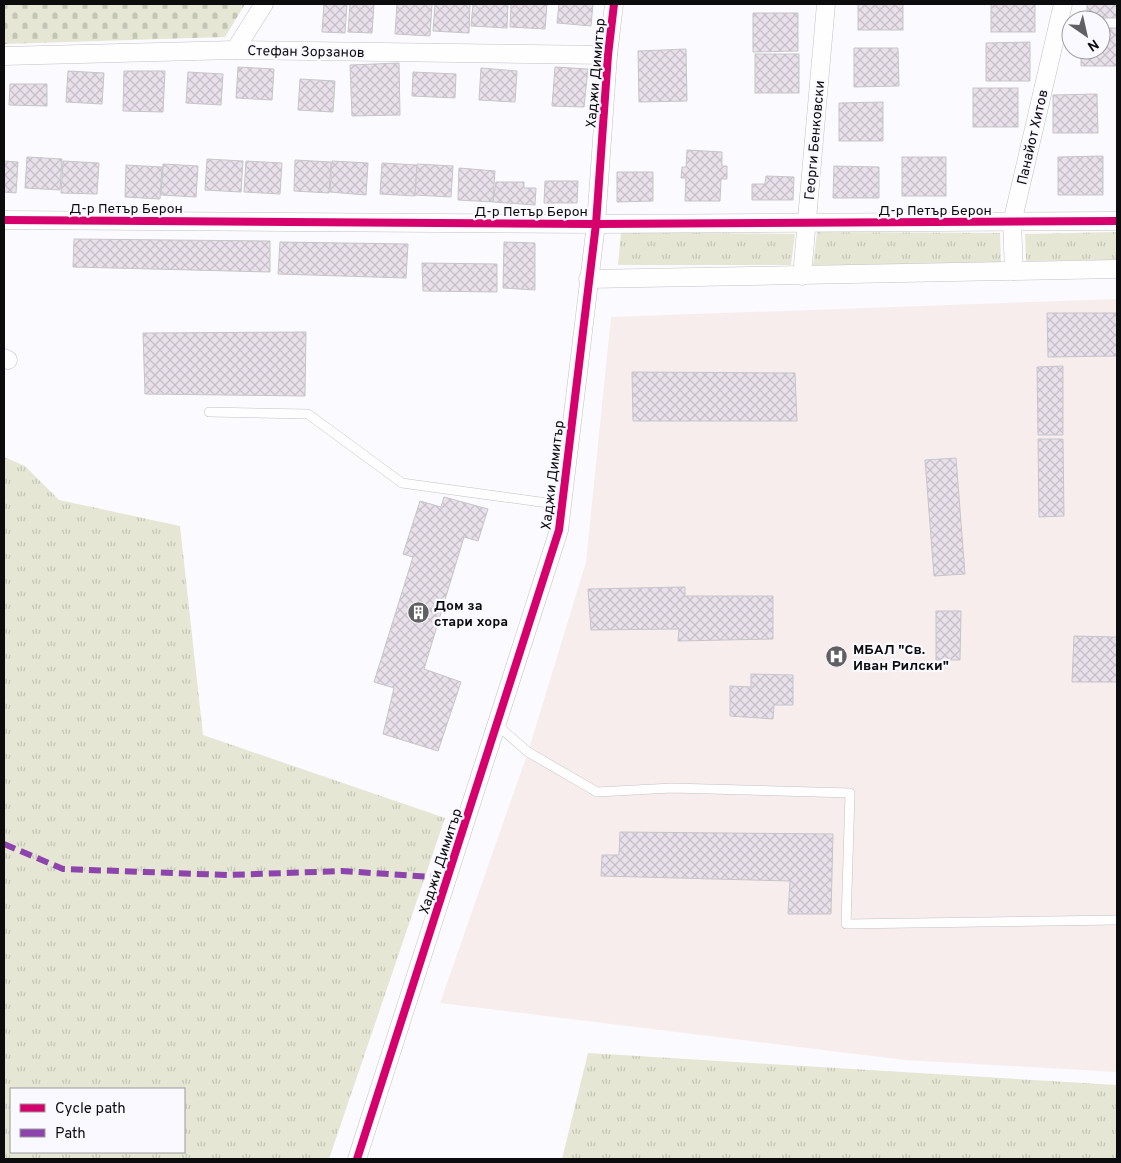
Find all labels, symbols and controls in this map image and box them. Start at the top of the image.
north arrow [1061,10,1111,60]
street label: Хаджи Димитър [583,17,610,129]
text: N [1084,35,1101,54]
street label: Стефан Зорзанов [247,43,365,62]
street label: Георги Бенковски [802,80,829,201]
street label: Панайот Хитов [1014,88,1053,187]
street label: Д-р Петър Берон [69,201,183,218]
street label: Д-р Петър Берон [878,203,992,220]
street label: Д-р Петър Берон [474,204,588,221]
street label: Хаджи Димитър [538,419,569,531]
place label: Дом за стари хора [434,598,508,631]
building icon: Дом за стари хора [406,601,430,625]
place label: МБАЛ "Св. Иван Рилски" [853,642,949,675]
hospital icon: МБАЛ "Св. Иван Рилски" [825,645,849,669]
street label: Хаджи Димитър [416,806,467,916]
legend [10,1088,185,1153]
text: Cycle path [55,1100,126,1119]
text: Path [55,1125,86,1144]

